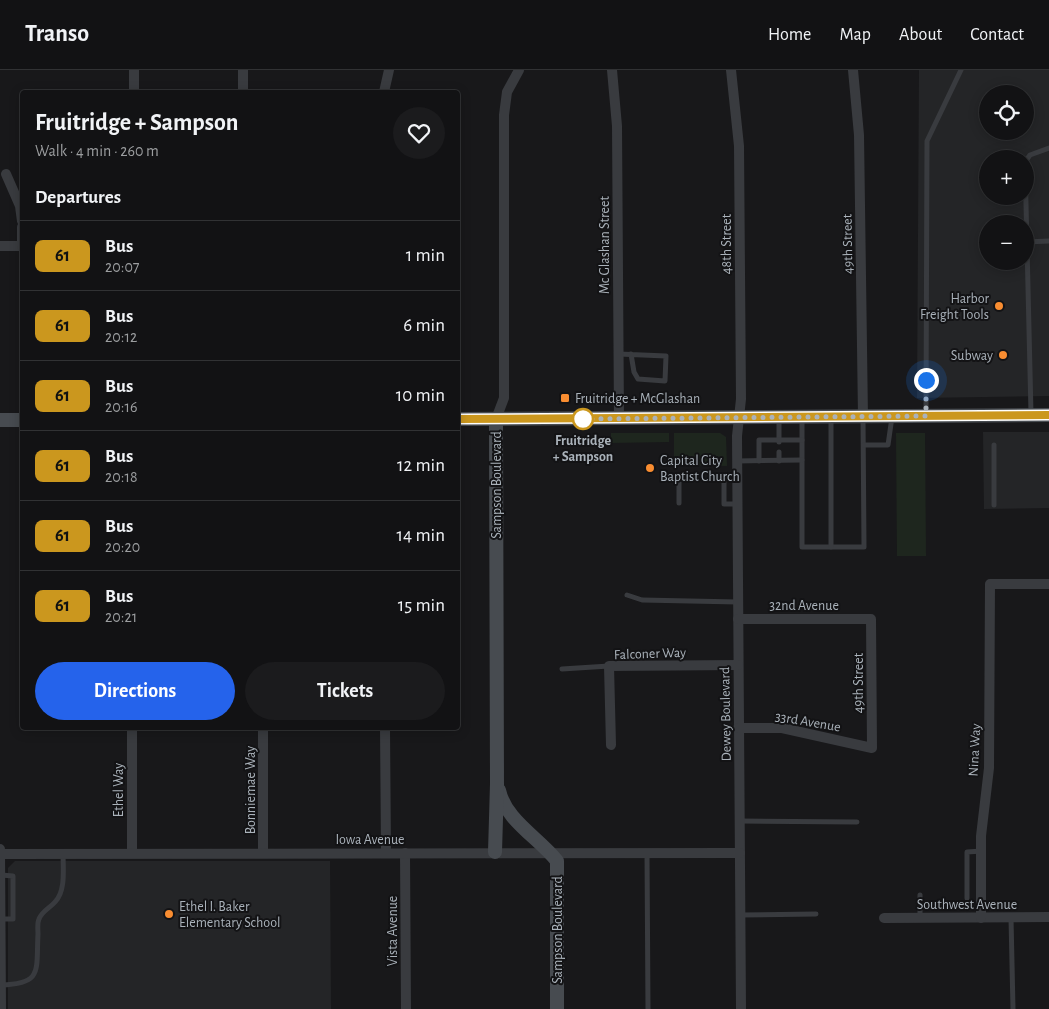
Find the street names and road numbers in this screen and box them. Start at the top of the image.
street label: Mc Glashan Street [598,196,612,294]
street label: 48th Street [720,213,734,274]
street label: 49th Street [840,213,856,274]
street label: Sampson Boulevard [490,431,504,539]
street label: 32nd Avenue [769,599,839,613]
street label: Falconer Way [614,646,686,662]
street label: 49th Street [852,652,866,713]
street label: Dewey Boulevard [718,667,734,761]
street label: 33rd Avenue [774,709,842,735]
street label: Nina Way [967,723,983,777]
street label: Bonniemae Way [244,746,258,834]
street label: Ethel Way [112,763,126,817]
street label: Iowa Avenue [336,833,404,847]
street label: Sampson Boulevard [551,876,565,984]
street label: Vista Avenue [386,896,400,966]
street label: Southwest Avenue [917,898,1017,912]

